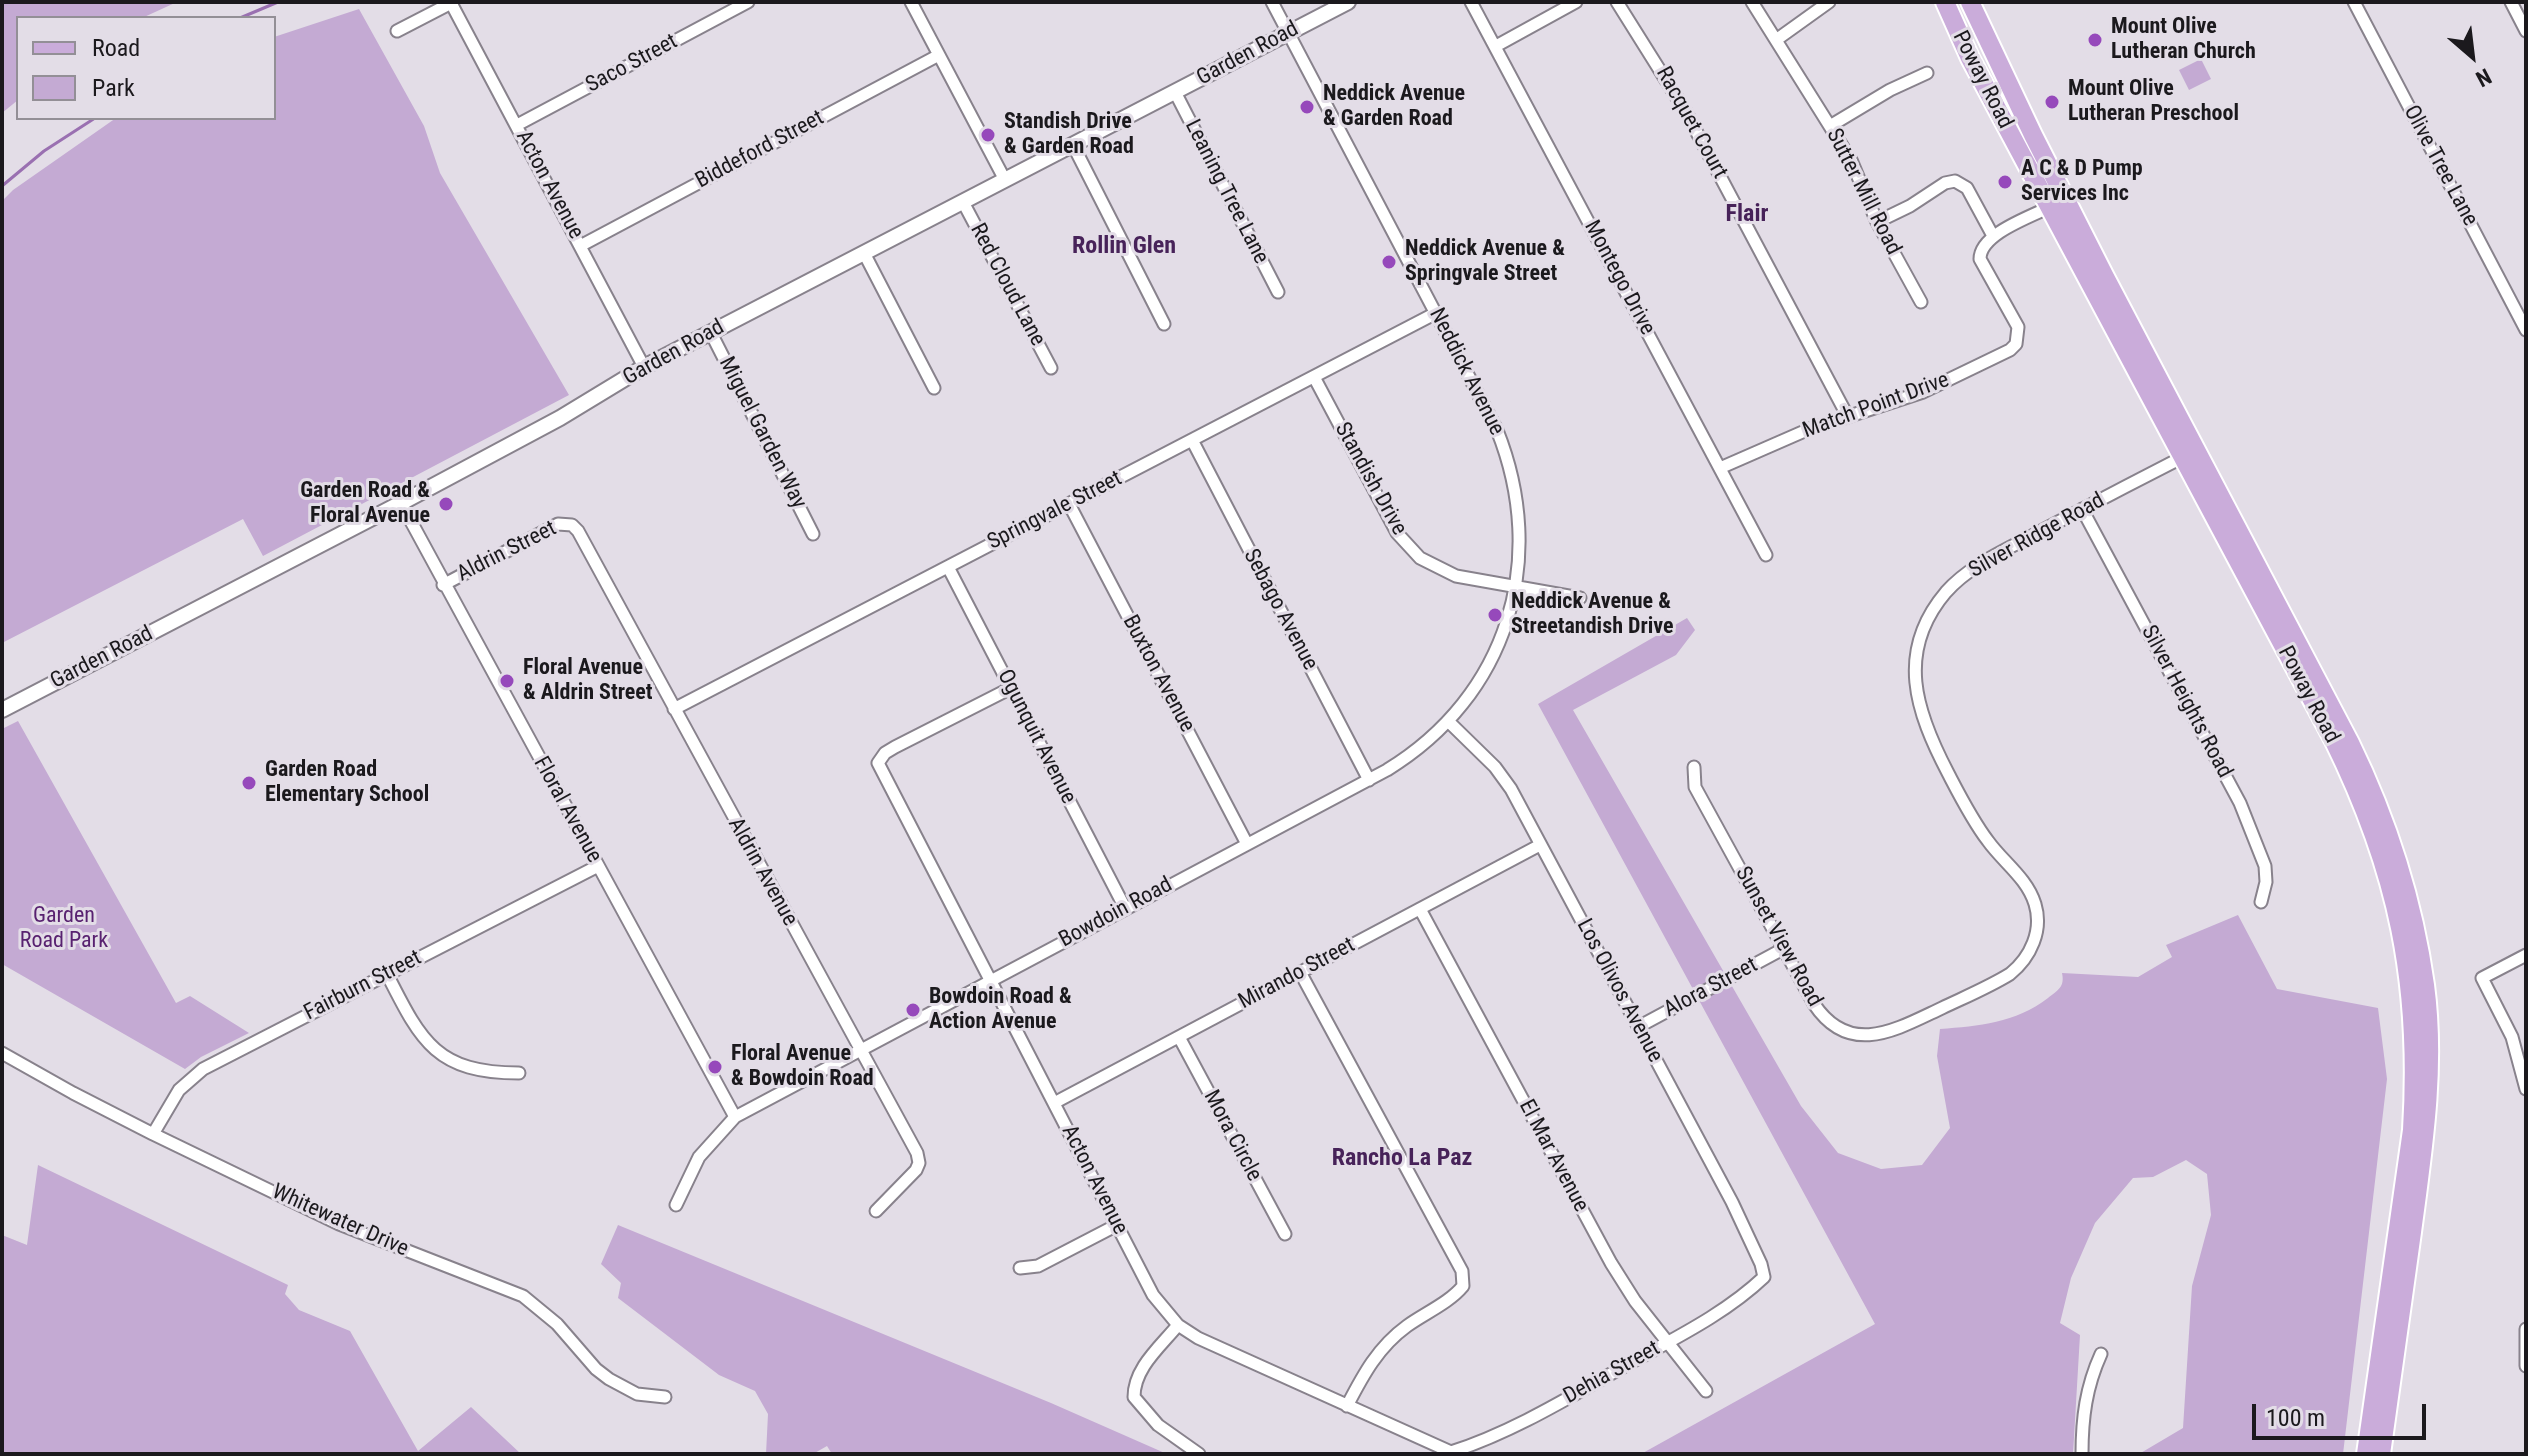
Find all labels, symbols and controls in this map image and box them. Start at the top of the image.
place label: Mount Olive Lutheran Church [2111,14,2256,66]
legend [16,16,276,120]
street label: Garden Road [1193,16,1303,92]
north arrow [2432,16,2512,96]
street label: Poway Road [1946,27,2018,133]
street label: Saco Street [582,29,682,99]
marker: Mount Olive Lutheran Church [2086,31,2104,49]
text: Road [92,34,140,62]
street label: Racquet Court [1649,62,1733,184]
text: N [2472,63,2495,92]
text: Park [92,74,135,102]
place label: Mount Olive Lutheran Preschool [2068,76,2239,128]
place label: Neddick Avenue & Garden Road [1323,81,1465,132]
marker: Mount Olive Lutheran Preschool [2043,93,2061,111]
marker: Neddick Avenue & Garden Road [1298,98,1316,116]
street label: Olive Tree Lane [2397,101,2483,231]
street label: Biddeford Street [691,105,829,195]
place label: Standish Drive & Garden Road [1004,109,1134,160]
street label: Leaning Tree Lane [1178,115,1274,269]
street label: Sutter Mill Road [1820,124,1906,260]
street label: Acton Avenue [509,126,589,244]
marker: Standish Drive & Garden Road [979,126,997,144]
place label: A C & D Pump Services Inc [2021,156,2143,208]
marker: A C & D Pump Services Inc [1996,173,2014,191]
district label: Flair [1726,201,1768,229]
street label: Montego Drive [1578,216,1660,340]
street label: Red Cloud Lane [964,219,1050,351]
district label: Rollin Glen [1072,233,1176,261]
place label: Neddick Avenue & Springvale Street [1405,236,1565,288]
marker: Neddick Avenue & Springvale Street [1380,253,1398,271]
street label: Neddick Avenue [1423,304,1509,440]
street label: Garden Road [619,315,729,391]
street label: Miguel Garden Way [712,353,812,513]
street label: Match Point Drive [1799,367,1953,445]
street label: Standish Drive [1328,418,1412,540]
street label: Springvale Street [983,466,1127,556]
place label: Garden Road & Floral Avenue [300,478,430,530]
street label: Silver Ridge Road [1965,488,2109,584]
marker: Garden Road & Floral Avenue [437,495,455,513]
street label: Aldrin Street [453,516,561,588]
street label: Sebago Avenue [1237,545,1323,675]
place label: Neddick Avenue & Streetandish Drive [1511,589,1674,640]
marker: Neddick Avenue & Streetandish Drive [1486,606,1504,624]
street label: Buxton Avenue [1116,611,1200,737]
street label: Garden Road [46,621,158,695]
street label: Silver Heights Road [2135,621,2237,783]
street label: Poway Road [2271,642,2345,748]
place label: Floral Avenue & Aldrin Street [523,655,653,706]
street label: Ogunquit Avenue [991,666,1081,808]
marker: Floral Avenue & Aldrin Street [498,672,516,690]
street label: Floral Avenue [527,752,607,868]
place label: Garden Road Elementary School [265,757,429,808]
marker: Garden Road Elementary School [240,774,258,792]
street label: Aldrin Avenue [722,813,802,931]
street label: Sunset View Road [1729,862,1827,1012]
street label: Bowdoin Road [1055,872,1177,954]
park label: Garden Road Park [20,903,108,954]
street label: Los Olivos Avenue [1570,915,1668,1067]
street label: Mirando Street [1234,932,1360,1016]
street label: Fairburn Street [300,945,426,1027]
street label: Alora Street [1660,952,1762,1024]
place label: Bowdoin Road & Action Avenue [929,984,1072,1036]
marker: Bowdoin Road & Action Avenue [904,1001,922,1019]
place label: Floral Avenue & Bowdoin Road [731,1041,874,1092]
marker: Floral Avenue & Bowdoin Road [706,1058,724,1076]
street label: Mora Circle [1197,1086,1267,1186]
street label: El Mar Avenue [1512,1095,1594,1217]
street label: Acton Avenue [1055,1121,1133,1239]
district label: Rancho La Paz [1332,1145,1472,1173]
street label: Whitewater Drive [268,1179,412,1263]
street label: Dehia Street [1559,1336,1665,1410]
scale bar [2256,1388,2430,1438]
text: 100 m [2266,1404,2325,1432]

